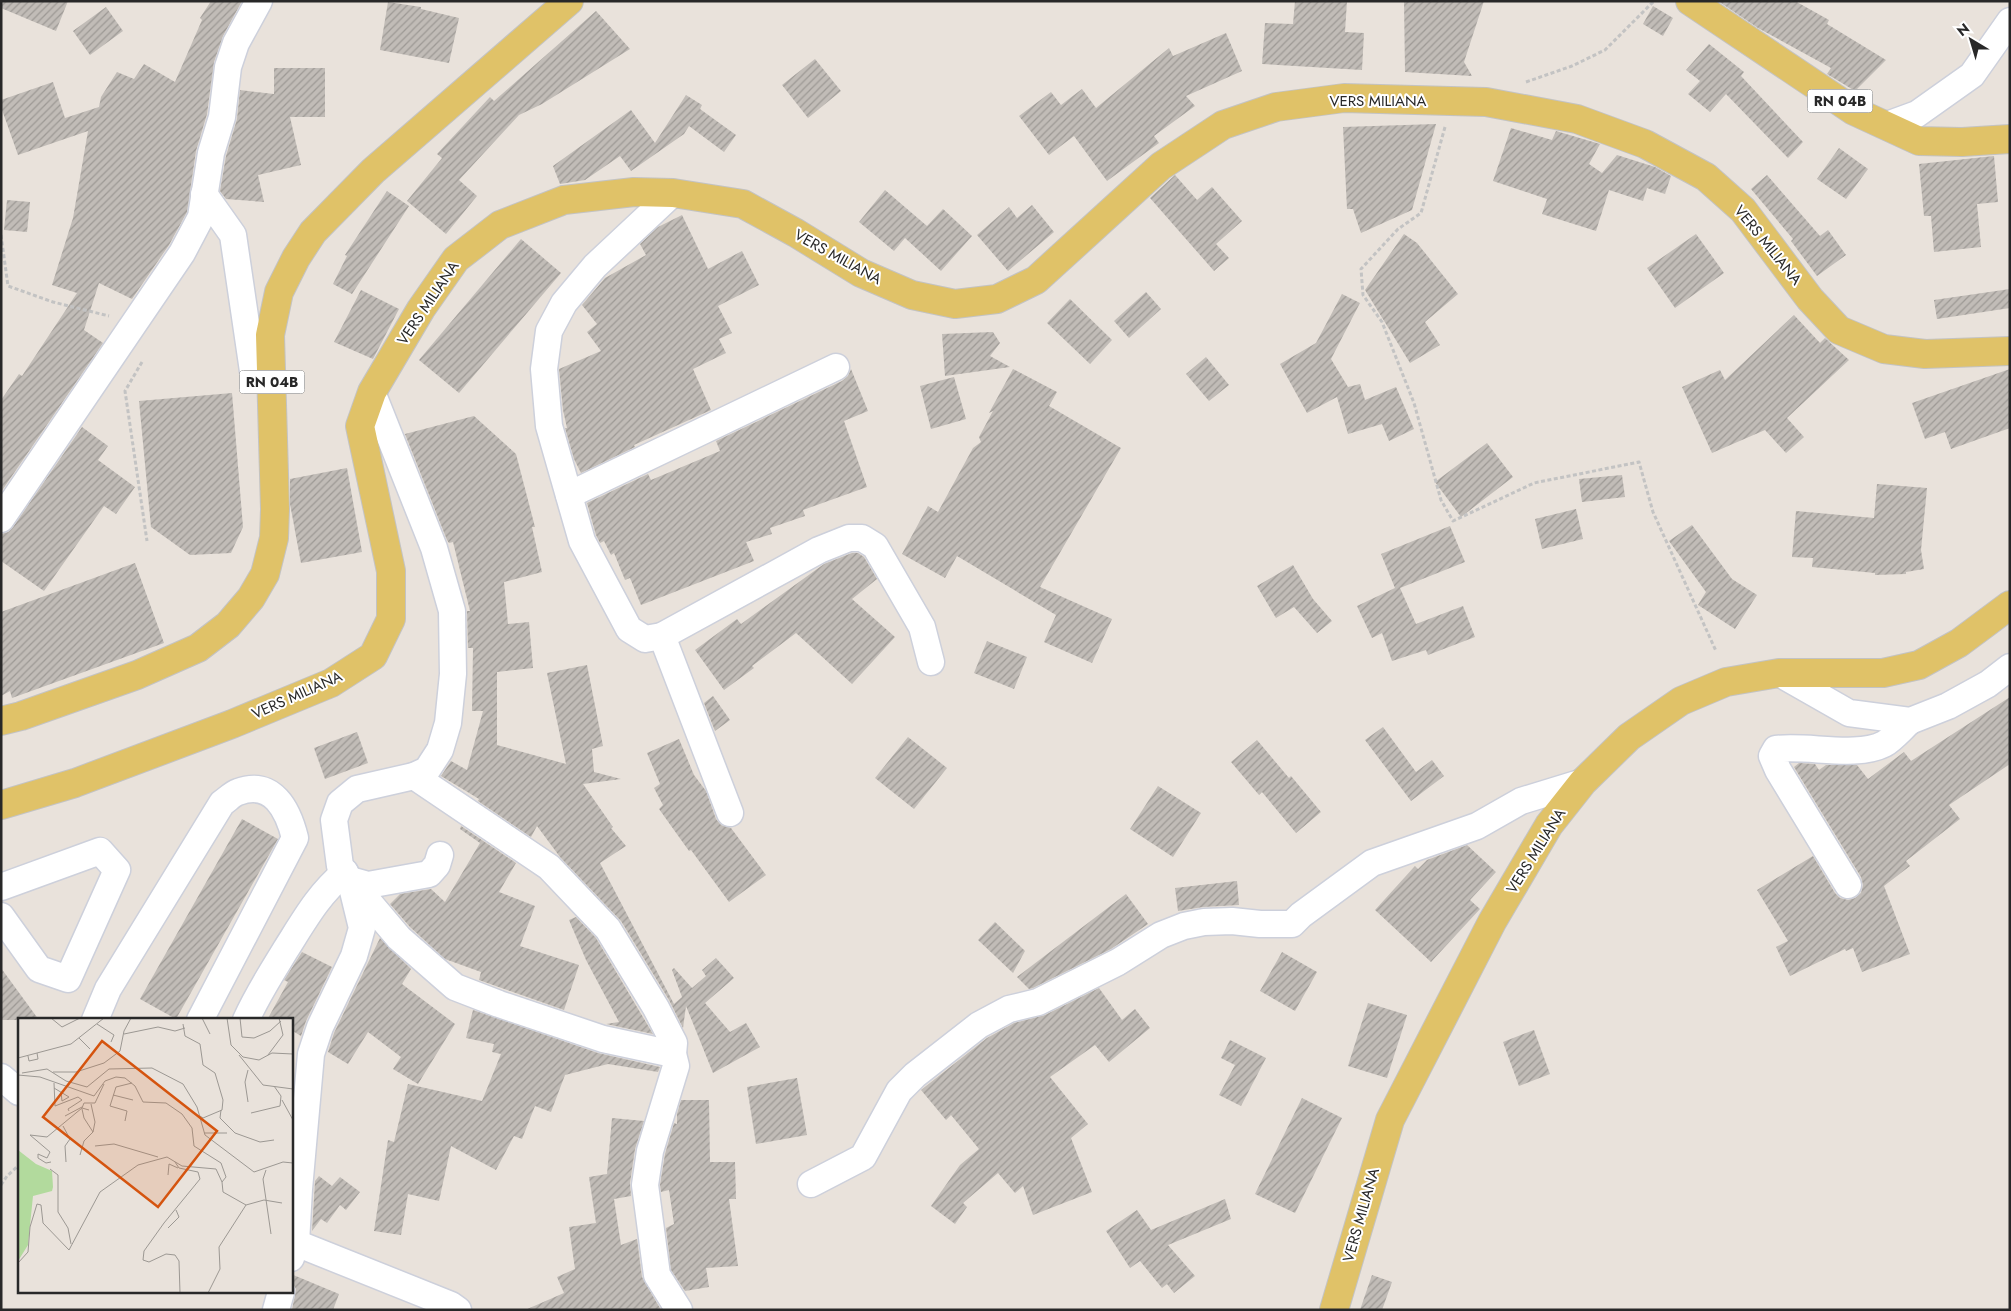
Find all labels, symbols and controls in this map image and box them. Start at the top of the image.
north arrow [1946,15,1996,65]
text: N [1952,18,1974,41]
street label: VERS MILIANA [1330,90,1427,112]
road number: RN 04B [1808,90,1872,112]
street label: VERS MILIANA [1729,200,1807,290]
street label: VERS MILIANA [790,224,886,290]
street label: VERS MILIANA [392,257,464,349]
road number: RN 04B [240,371,304,394]
street label: VERS MILIANA [248,665,346,725]
street label: VERS MILIANA [1501,804,1571,898]
inset map [18,1018,292,1294]
street label: VERS MILIANA [1337,1165,1385,1265]

